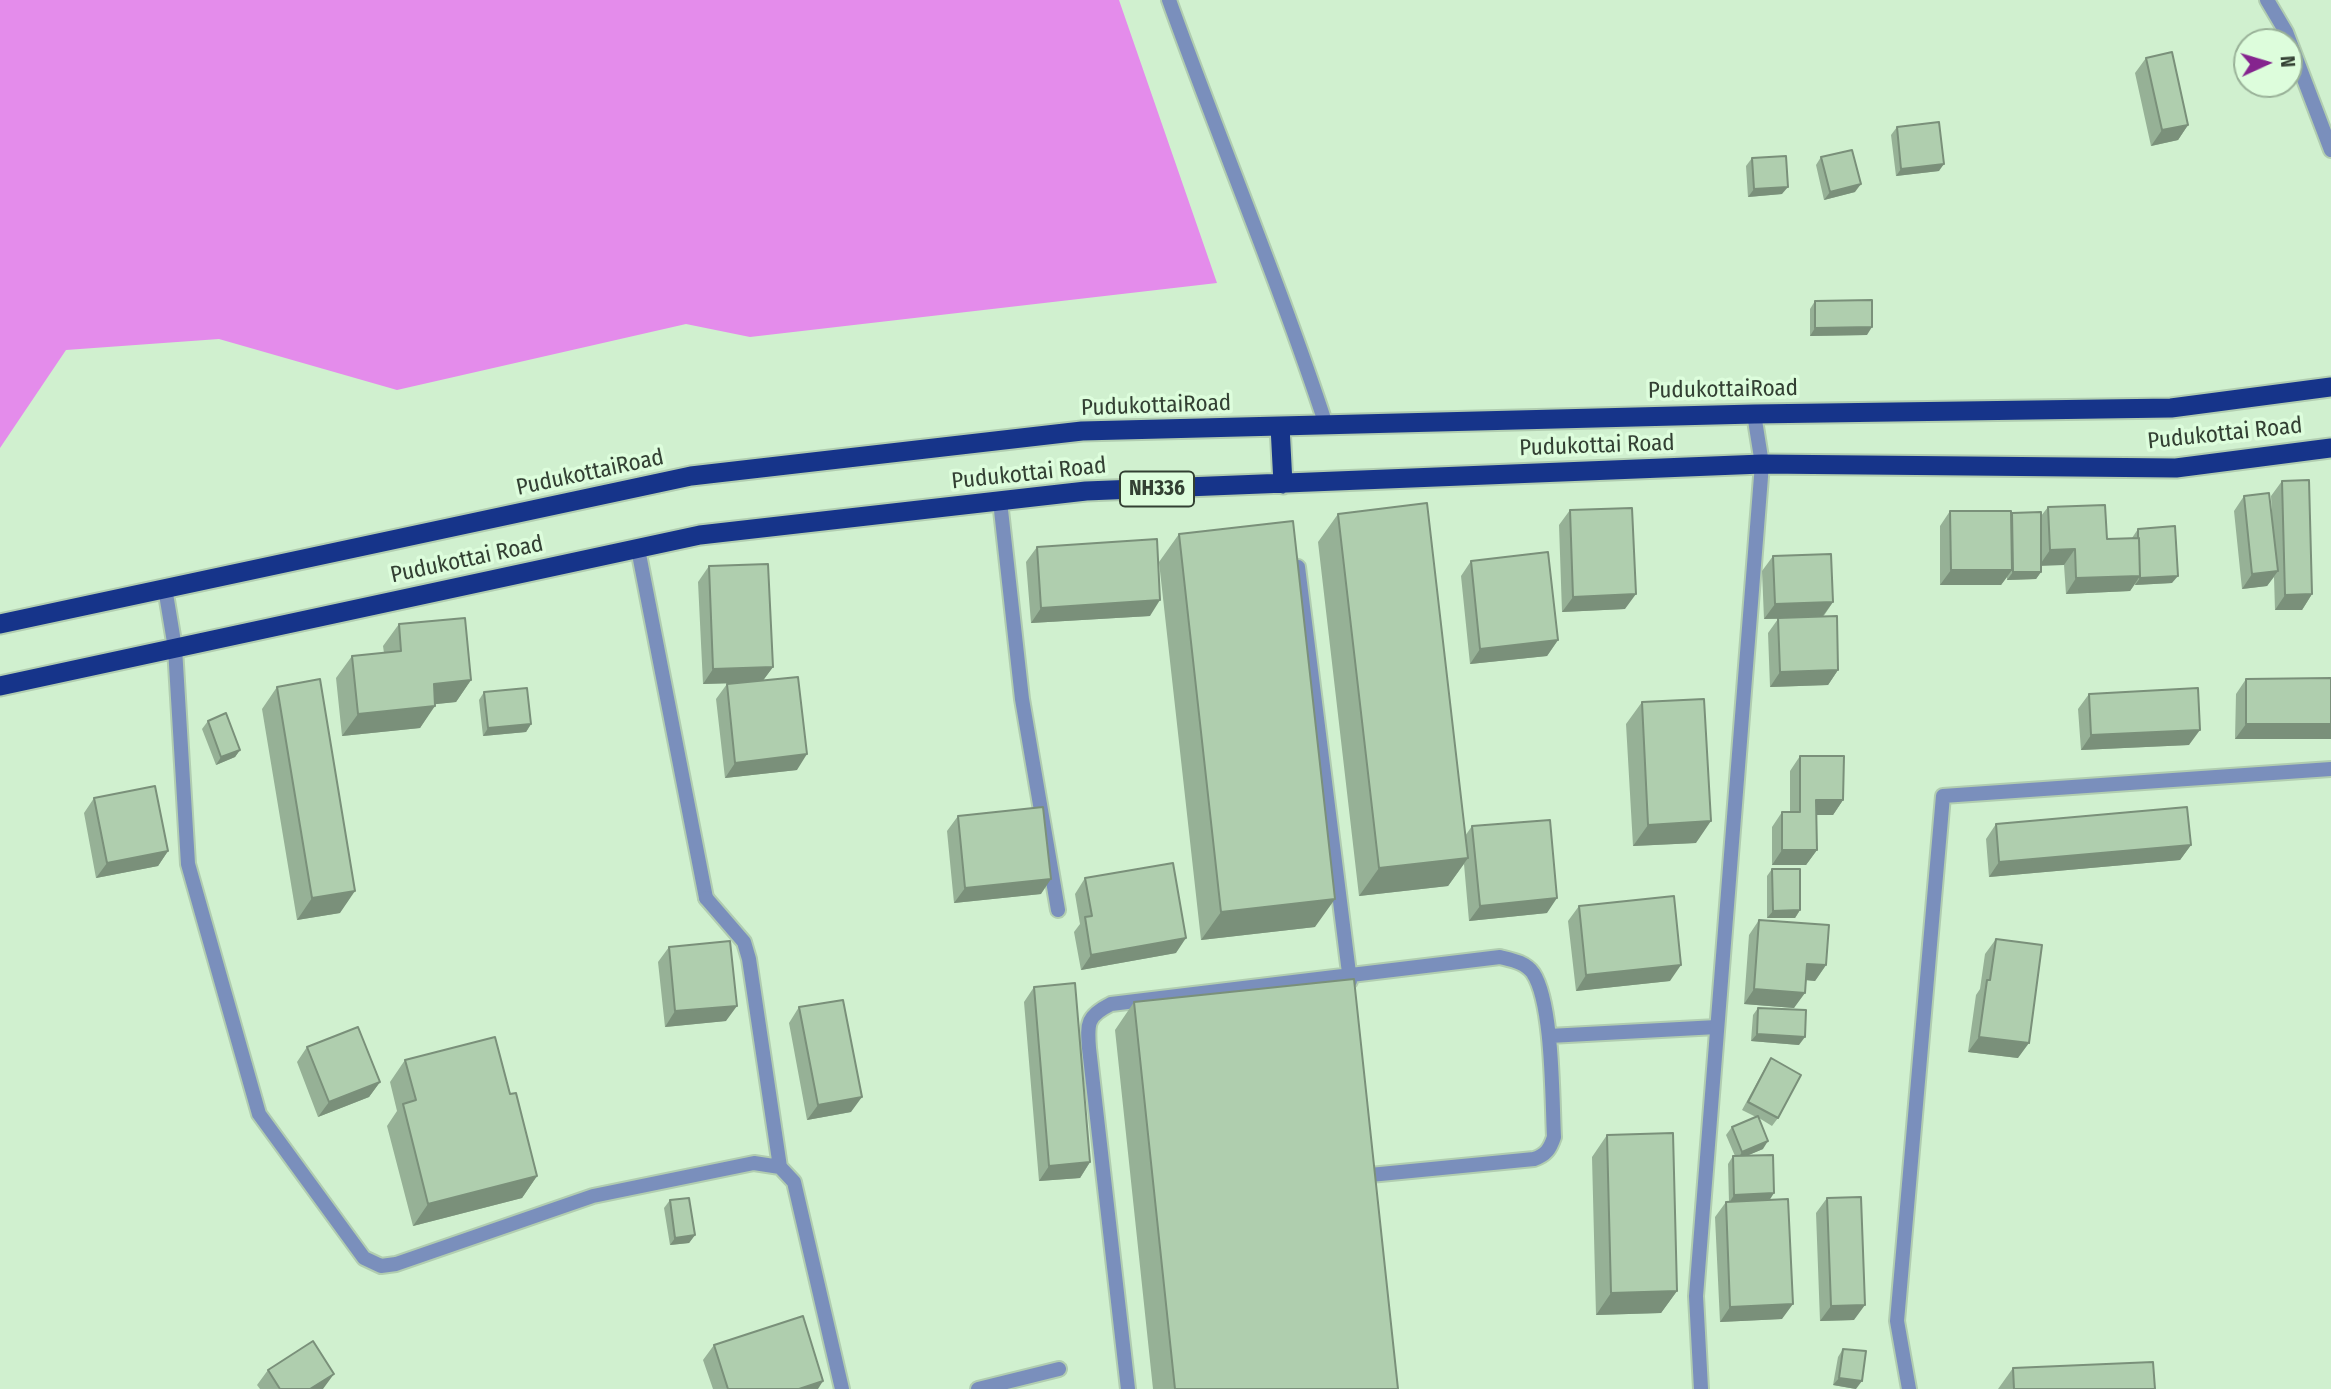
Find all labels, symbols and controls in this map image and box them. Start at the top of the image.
north arrow [2233,28,2303,98]
text: N [2276,55,2299,68]
street label: PudukottaiRoad [1648,375,1798,405]
street label: PudukottaiRoad [1081,390,1231,422]
street label: Pudukottai Road [2146,412,2304,456]
street label: Pudukottai Road [1519,429,1675,463]
street label: PudukottaiRoad [514,444,666,502]
street label: Pudukottai Road [950,452,1108,496]
road number: NH336 [1120,472,1194,506]
street label: Pudukottai Road [388,530,546,590]

